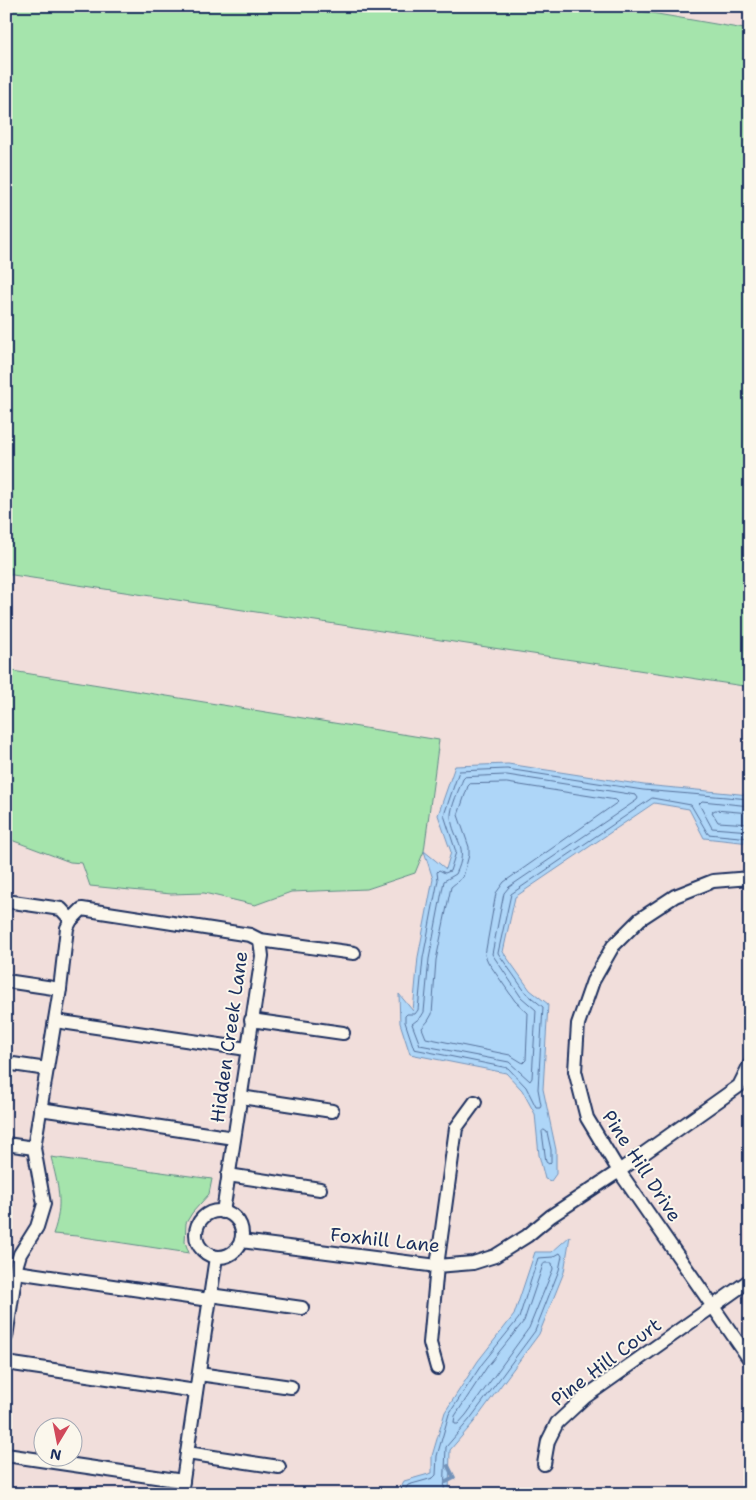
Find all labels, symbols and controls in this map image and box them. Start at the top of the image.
street label: Hidden Creek Lane [205,950,253,1124]
street label: Pine Hill Drive [597,1105,687,1227]
street label: Foxhill Lane [329,1222,441,1258]
street label: Pine Hill Court [546,1312,666,1412]
north arrow [32,1418,82,1468]
text: N [49,1445,63,1465]

